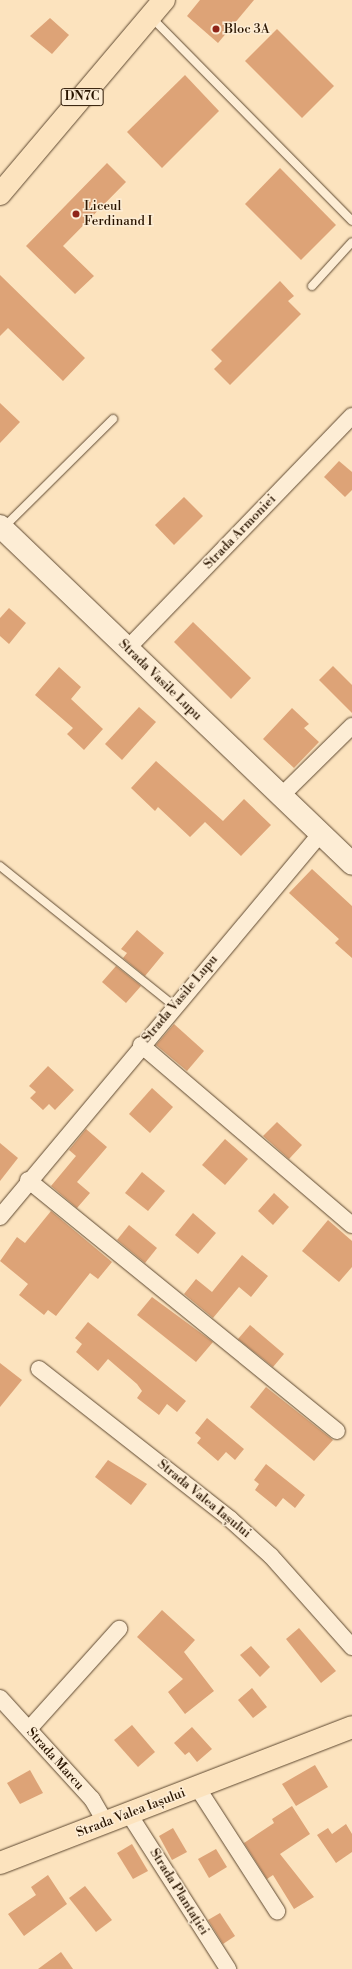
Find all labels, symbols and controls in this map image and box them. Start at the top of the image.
place label: Bloc 3A [224,21,270,37]
marker: Bloc 3A [211,24,221,34]
road number: DN7C [60,87,104,107]
place label: Liceul Ferdinand I [84,199,152,230]
marker: Liceul Ferdinand I [71,209,81,219]
street label: Strada Armoniei [201,492,279,572]
street label: Strada Vasile Lupu [115,636,205,724]
street label: Strada Vasile Lupu [139,952,221,1046]
street label: Strada Valea Iașului [154,1457,254,1541]
street label: Strada Marcu [23,1725,87,1793]
street label: Strada Valea Iașului [74,1785,188,1841]
street label: Strada Plantației [146,1846,212,1938]

